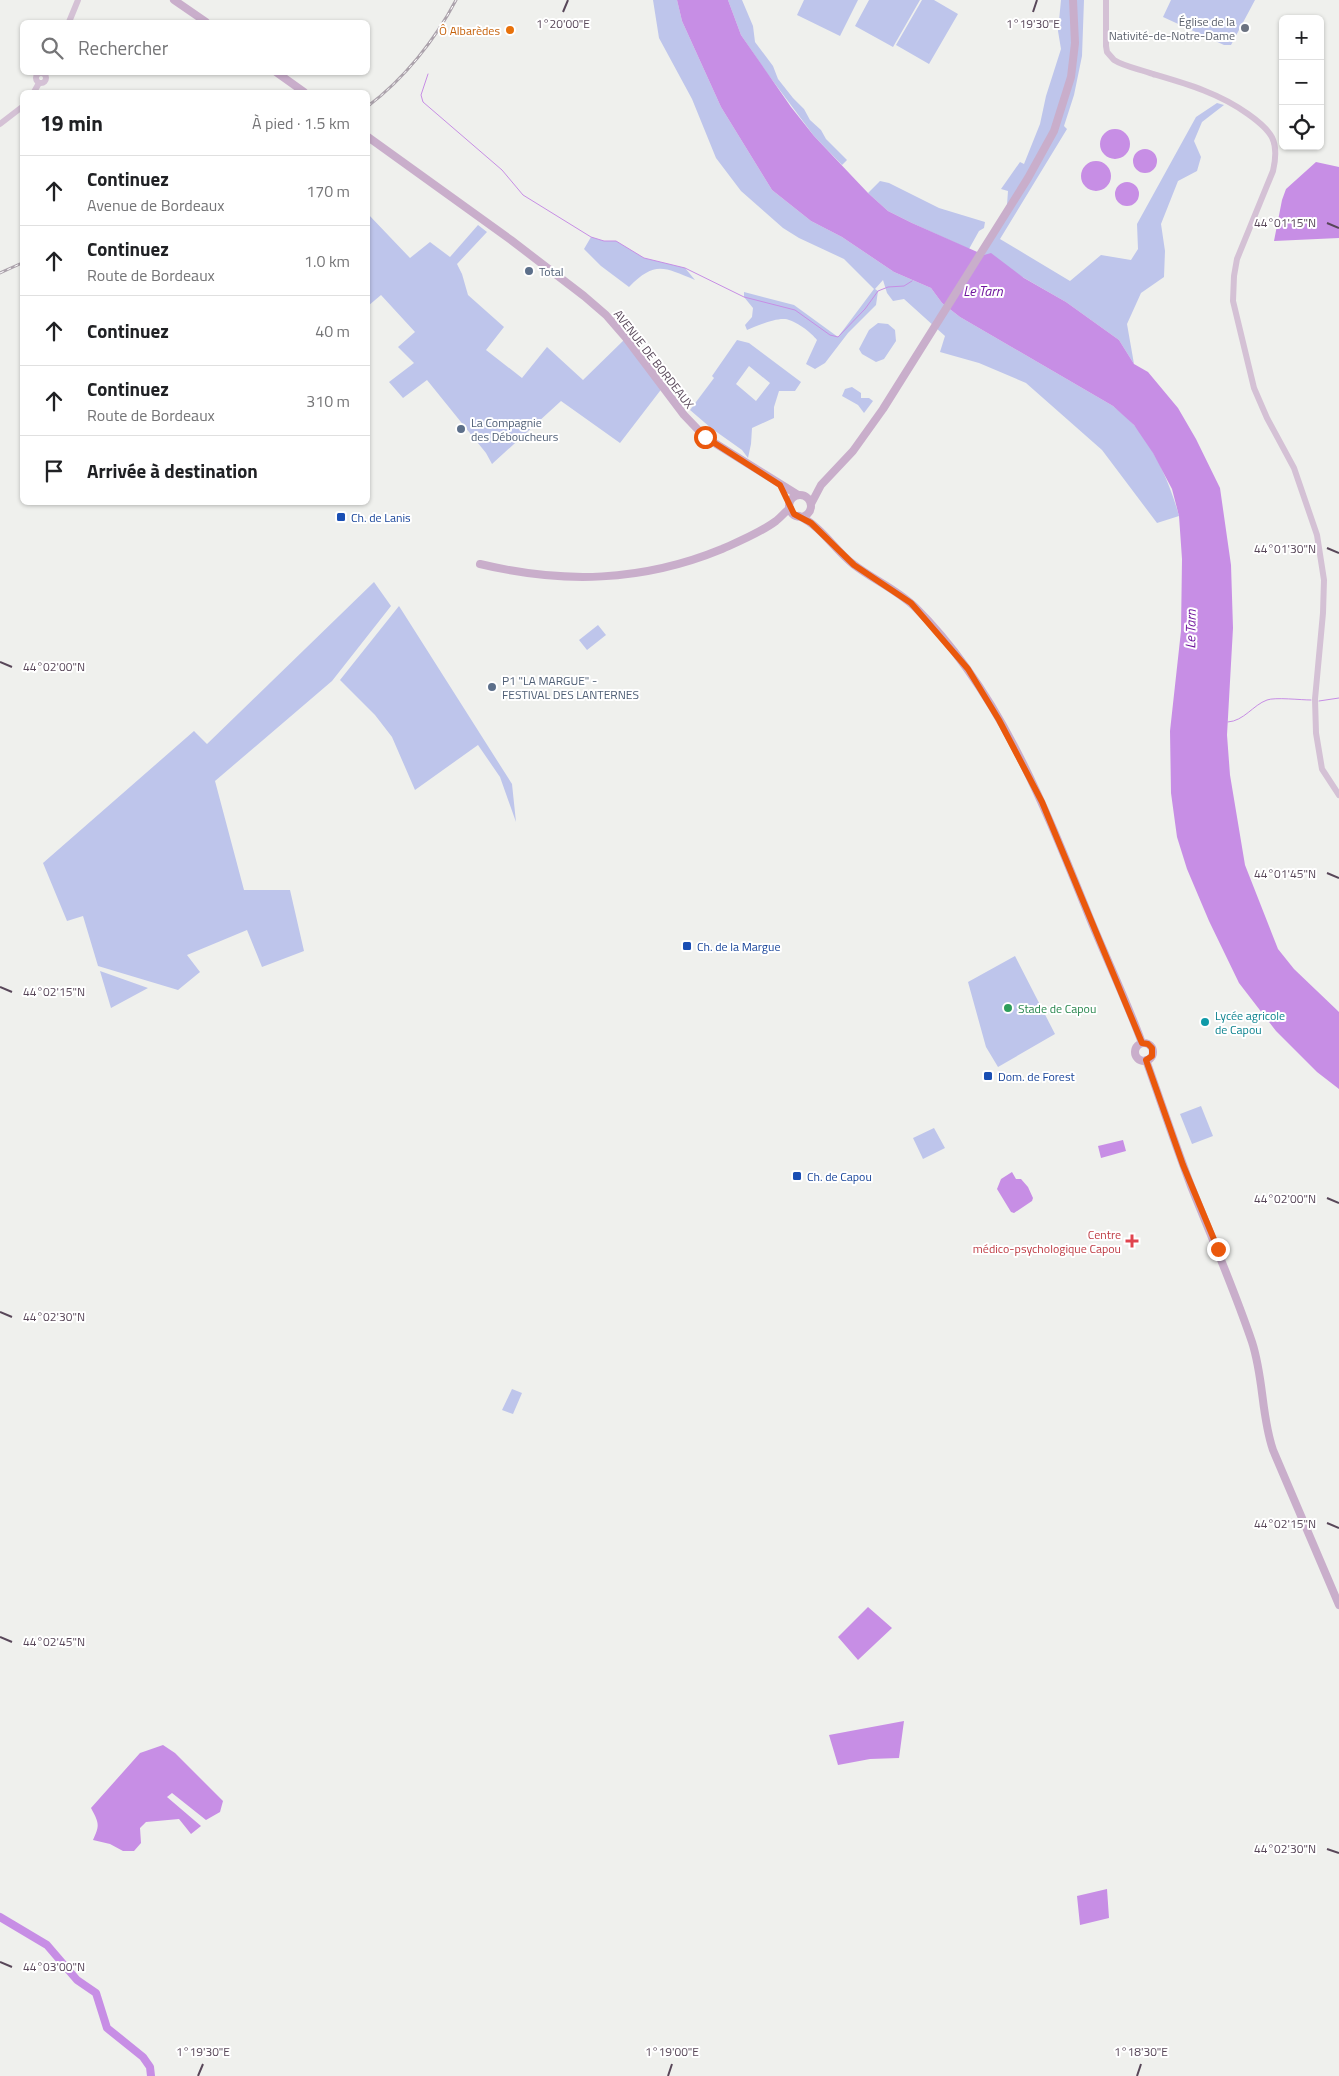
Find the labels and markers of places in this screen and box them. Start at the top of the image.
place label: Église de la Nativité-de-Notre-Dame [1109,12,1235,45]
place label: Ô Albarèdes [439,21,500,40]
marker: Église de la Nativité-de-Notre-Dame [1239,22,1251,34]
marker: Ô Albarèdes [504,24,516,36]
place label: Total [539,262,564,281]
marker: Total [523,265,535,277]
place label: La Compagnie des Déboucheurs [471,413,559,446]
marker: La Compagnie des Déboucheurs [455,423,467,435]
place label: Ch. de Lanis [351,508,411,527]
marker: Ch. de Lanis [335,511,347,523]
place label: P1 "LA MARGUE" - FESTIVAL DES LANTERNES [502,671,639,704]
marker: P1 "LA MARGUE" - FESTIVAL DES LANTERNES [486,681,498,693]
place label: Ch. de la Margue [697,937,780,956]
marker: Ch. de la Margue [681,940,693,952]
place label: Stade de Capou [1018,999,1096,1018]
marker: Stade de Capou [1002,1002,1014,1014]
place label: Lycée agricole de Capou [1215,1006,1285,1039]
marker: Lycée agricole de Capou [1199,1016,1211,1028]
place label: Dom. de Forest [998,1067,1075,1086]
marker: Dom. de Forest [982,1070,994,1082]
place label: Ch. de Capou [807,1167,872,1186]
marker: Ch. de Capou [791,1170,803,1182]
place label: Centre médico-psychologique Capou [973,1225,1121,1258]
marker: Centre médico-psychologique Capou [1125,1234,1139,1248]

